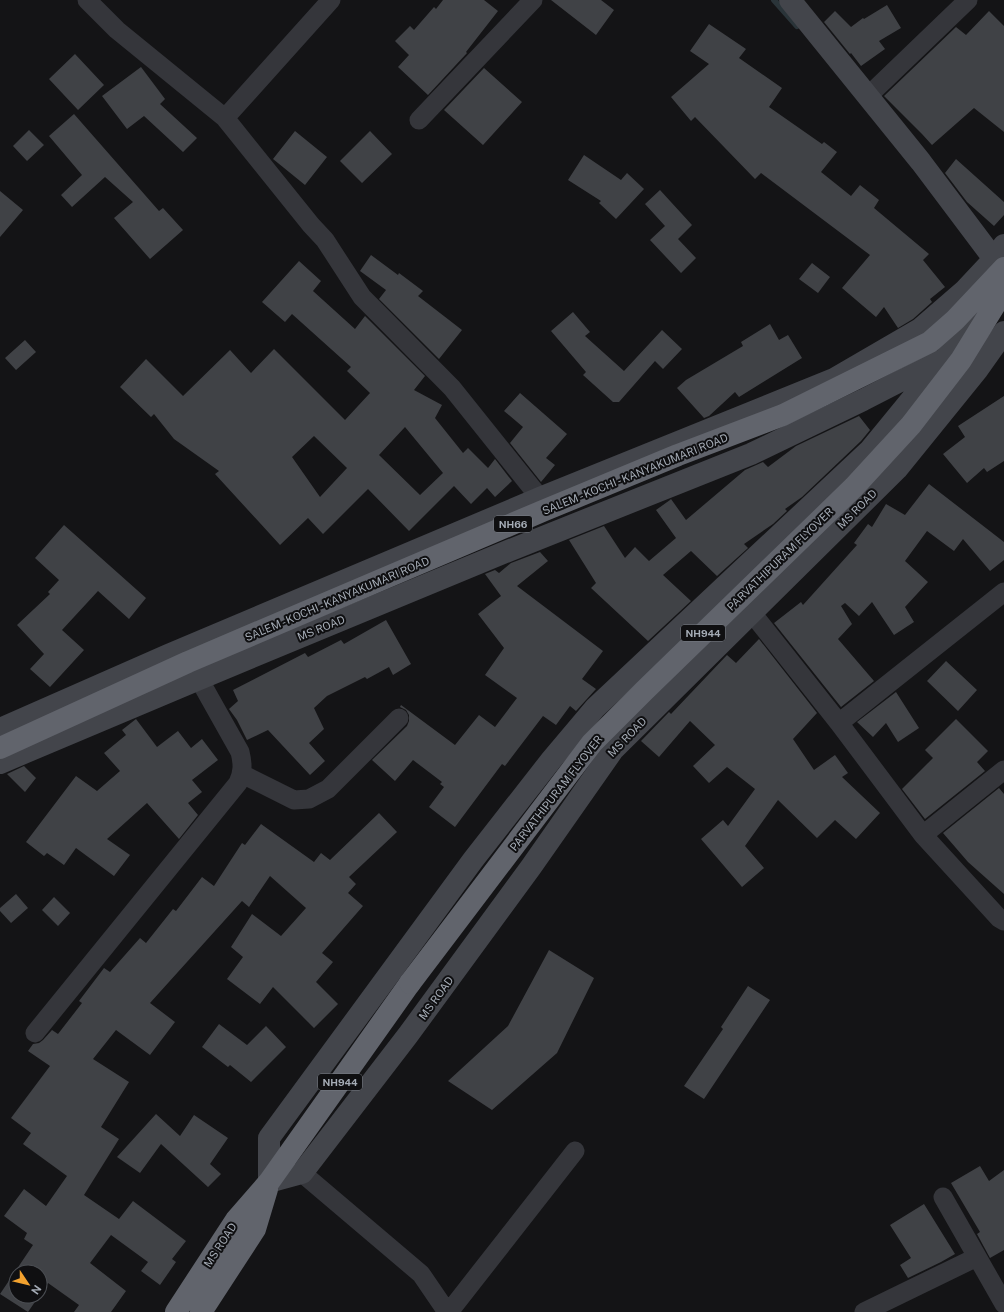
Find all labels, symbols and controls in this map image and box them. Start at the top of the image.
street label: SALEM - KOCHI - KANYAKUMARI ROAD [540,431,730,517]
street label: MS ROAD [835,487,879,531]
street label: PARVATHIPURAM FLYOVER [725,505,835,613]
road number: NH66 [494,516,532,532]
street label: SALEM - KOCHI - KANYAKUMARI ROAD [243,554,431,643]
street label: MS ROAD [295,613,347,643]
road number: NH944 [681,625,725,641]
street label: MS ROAD [605,714,649,759]
street label: PARVATHIPURAM FLYOVER [507,733,605,853]
street label: MS ROAD [416,974,456,1022]
road number: NH944 [318,1074,362,1090]
street label: MS ROAD [201,1220,239,1269]
north arrow [8,1264,48,1304]
text: N [29,1283,44,1297]

